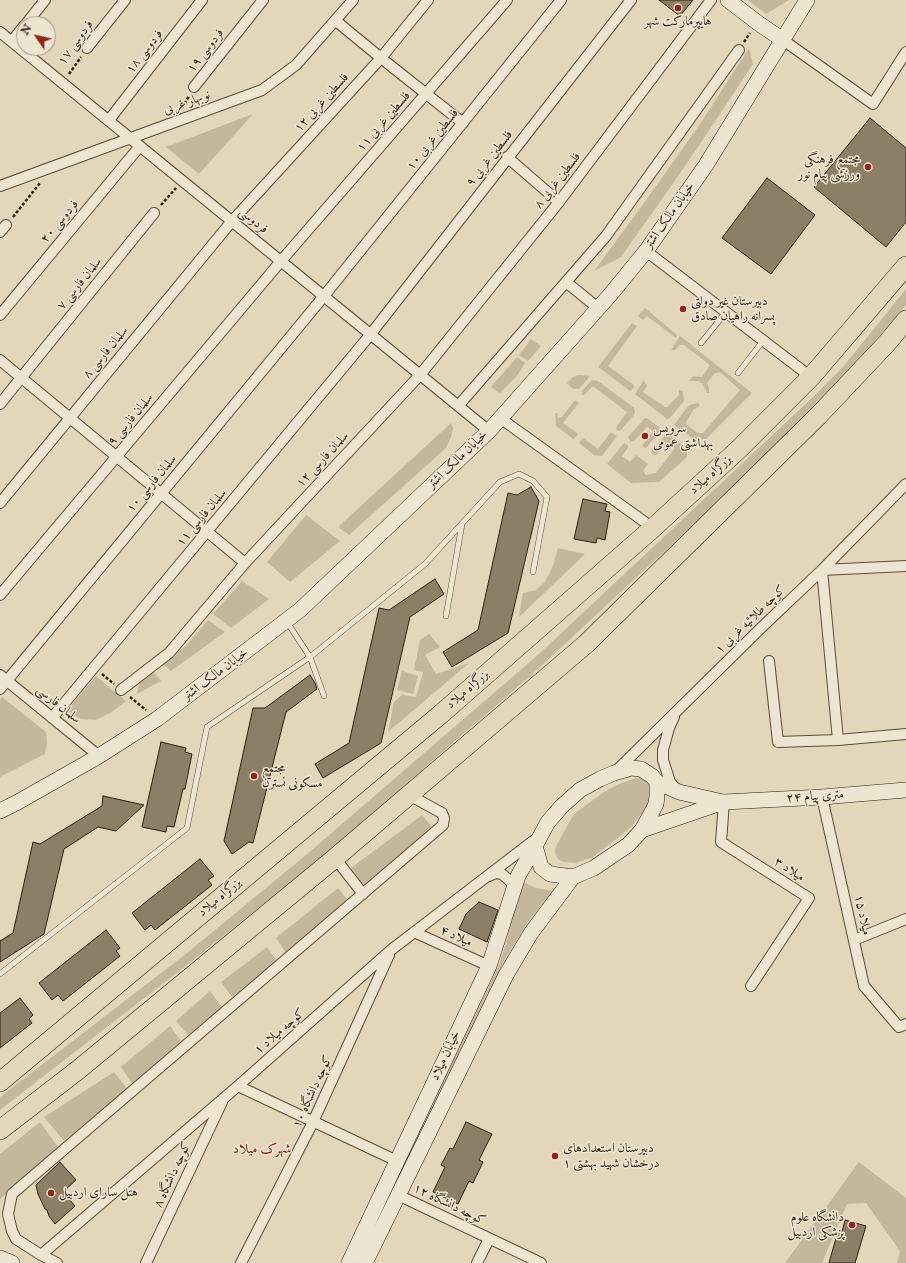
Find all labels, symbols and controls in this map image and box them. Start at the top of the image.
marker: هایپرمارکت شهر [673,3,683,13]
place label: هایپرمارکت شهر [644,14,712,30]
north arrow [16,16,56,56]
street label: فردوسی ۱۷ [55,18,97,68]
text: N [18,22,35,37]
street label: فردوسی ۱۹ [184,26,228,76]
street label: فردوسی ۱۸ [123,27,167,77]
street label: فلسطین غربی ۱۲ [291,70,353,136]
street label: نوبهار غربی [161,87,213,119]
street label: فلسطین غربی ۱۱ [354,89,414,155]
street label: فلسطین غربی ۱۰ [403,106,463,174]
street label: فلسطین غربی ۹ [463,128,517,190]
street label: فلسطین غربی ۸ [531,150,585,212]
place label: مجتمع فرهنگی ورزشی پیام نور [798,152,860,183]
marker: مجتمع فرهنگی ورزشی پیام نور [863,162,873,172]
street label: خیابان مالک اشتر [641,180,699,252]
street label: فردوسی ۲۰ [38,197,82,247]
street label: فردوسی [235,204,271,238]
street label: سلمان فارسی ۷ [54,255,106,313]
place label: دبیرستان غیر دولتی پسرانه راهیان صادق [691,294,775,325]
marker: دبیرستان غیر دولتی پسرانه راهیان صادق [678,304,688,314]
street label: سلمان فارسی ۸ [80,324,132,382]
street label: سلمان فارسی ۹ [105,391,157,449]
place label: سرویس بهداشتی عمومی [653,421,713,452]
street label: خیابان مالک اشتر [425,427,491,493]
street label: سلمان فارسی ۱۲ [293,429,353,491]
marker: سرویس بهداشتی عمومی [640,431,650,441]
street label: سلمان فارسی ۱۰ [123,452,181,516]
street label: بزرگراه میلاد [686,452,736,498]
street label: سلمان فارسی ۱۱ [173,486,231,550]
street label: کوچه طلائیه غربی ۱ [712,582,790,658]
street label: خیابان مالک اشتر [180,645,252,705]
street label: بزرگراه میلاد [443,667,493,713]
street label: سلمان فارسی [33,682,83,728]
place label: مجتمع مسکونی نسترن [262,761,323,792]
marker: مجتمع مسکونی نسترن [249,771,259,781]
street label: ۲۴ متری پیام [786,787,844,807]
street label: میلاد ۳ [771,854,807,886]
street label: بزرگراه میلاد [195,875,245,921]
street label: میلاد ۱۵ [850,893,874,937]
street label: میلاد ۴ [438,923,474,951]
street label: کوچه میلاد ۱ [251,1006,309,1058]
street label: خیابان میلاد [428,1029,464,1083]
street label: کوچه دانشگاه ۱۰ [289,1053,337,1131]
street label: کوچه دانشگاه ۸ [151,1140,195,1210]
place label: دبیرستان استعدادهای درخشان شهید بهشتی ۱ [563,1141,660,1172]
district label: شهرک میلاد [233,1142,291,1158]
marker: دبیرستان استعدادهای درخشان شهید بهشتی ۱ [550,1151,560,1161]
street label: کوچه دانشگاه ۱۲ [410,1181,488,1229]
place label: هتل سارای اردبیل [59,1185,138,1201]
marker: هتل سارای اردبیل [46,1188,56,1198]
place label: دانشگاه علوم پزشکی اردبیل [788,1210,844,1241]
marker: دانشگاه علوم پزشکی اردبیل [847,1220,857,1230]

